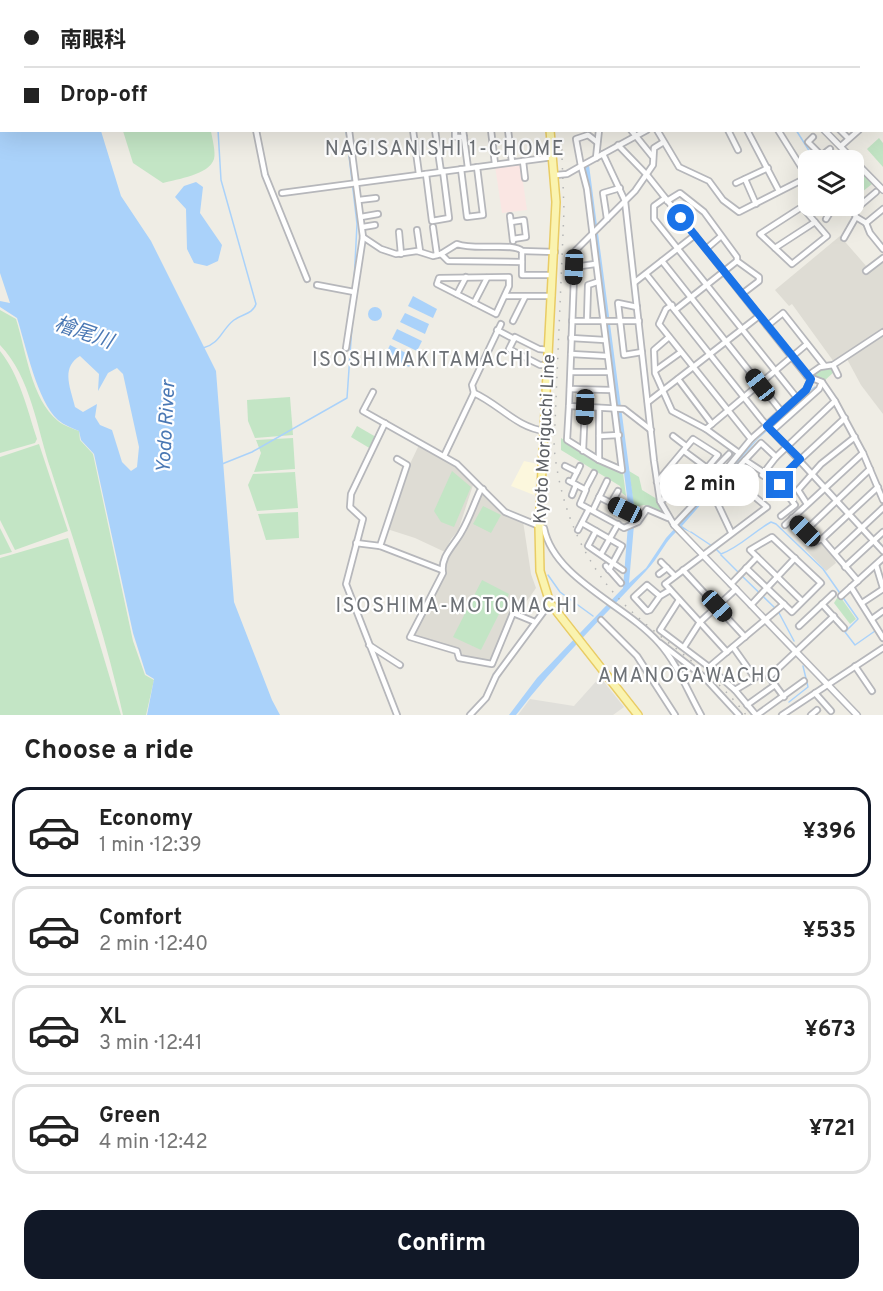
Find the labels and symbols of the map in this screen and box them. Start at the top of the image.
district label: NAGISANISHI 1-CHOME [325,137,565,163]
route start [667,204,694,231]
car [564,249,584,285]
water label: 檜尾川 [51,312,118,357]
district label: ISOSHIMAKITAMACHI [312,348,532,374]
street label: Kyoto Moriguchi Line [530,354,561,525]
car [742,365,778,405]
water label: Yodo River [152,379,182,474]
car [575,389,595,425]
callout: 2 min [660,464,759,506]
route end [766,471,793,498]
car [605,494,645,526]
car [786,512,824,550]
car [698,587,736,625]
district label: ISOSHIMA-MOTOMACHI [335,594,579,620]
district label: AMANOGAWACHO [598,664,782,690]

